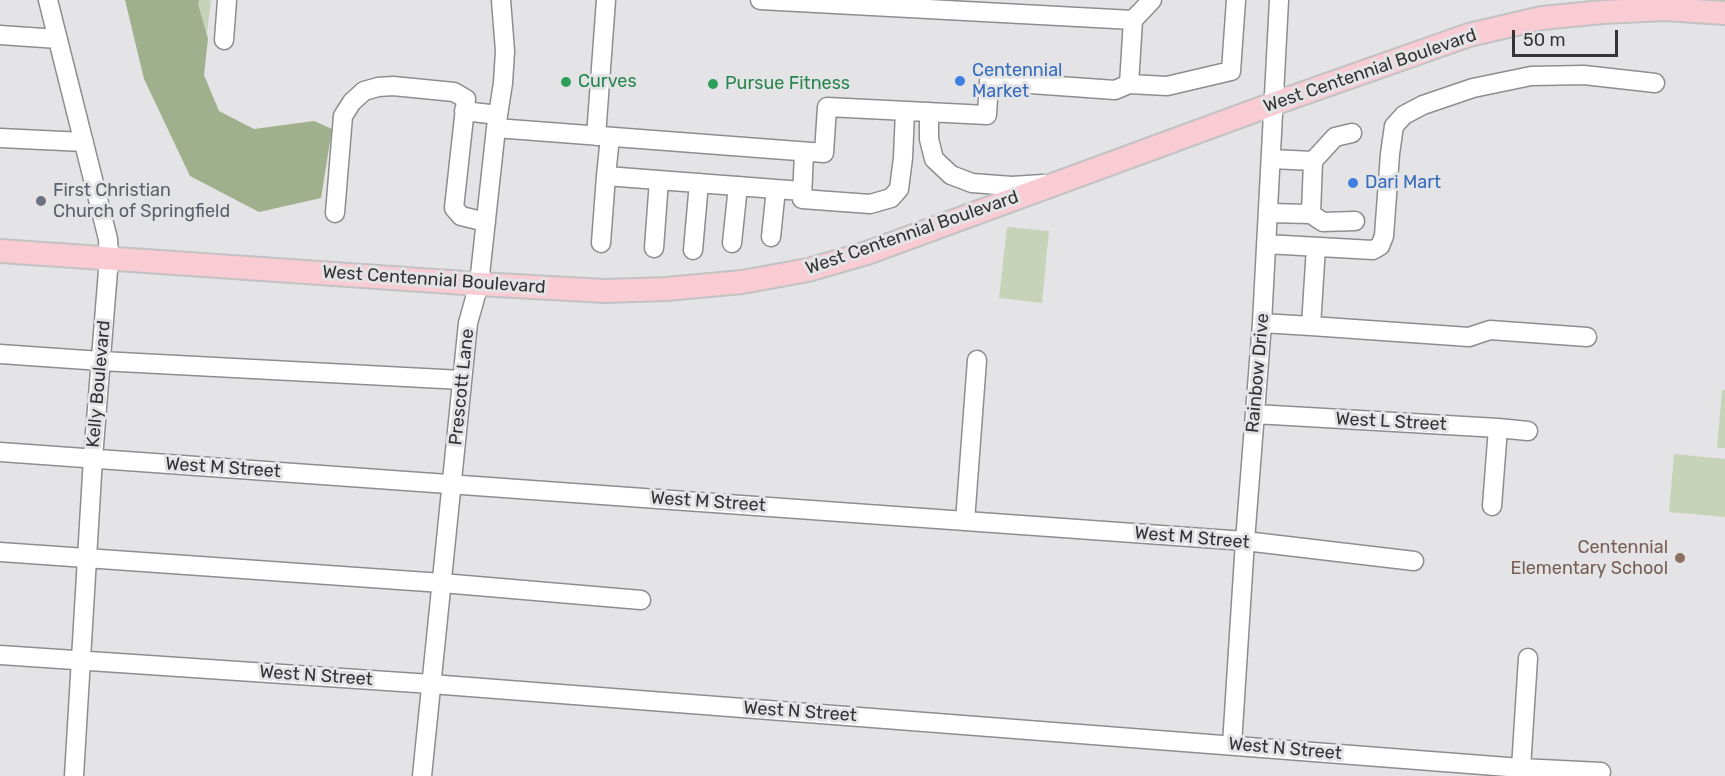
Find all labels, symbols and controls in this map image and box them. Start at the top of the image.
scale bar [1515,18,1622,56]
street label: West Centennial Boulevard [1261,24,1479,118]
text: 50 m [1523,29,1566,51]
place label: Centennial Market [972,60,1062,103]
place label: Curves [578,71,637,93]
place label: Pursue Fitness [725,73,850,95]
marker: Centennial Market [953,74,967,88]
marker: Curves [559,75,573,89]
marker: Pursue Fitness [706,77,720,91]
place label: Dari Mart [1365,172,1441,194]
marker: Dari Mart [1346,176,1360,190]
place label: First Christian Church of Springfield [53,180,230,222]
street label: West Centennial Boulevard [803,186,1021,280]
marker: First Christian Church of Springfield [34,194,48,208]
street label: West Centennial Boulevard [322,261,546,299]
street label: Rainbow Drive [1242,312,1274,434]
street label: Kelly Boulevard [83,319,115,449]
street label: Prescott Lane [445,328,479,446]
street label: West L Street [1335,408,1447,436]
street label: West M Street [165,453,281,483]
street label: West M Street [650,487,766,517]
street label: West M Street [1134,522,1250,554]
place label: Centennial Elementary School [1510,537,1668,580]
marker: Centennial Elementary School [1673,551,1687,565]
street label: West N Street [259,661,373,691]
street label: West N Street [743,697,857,727]
street label: West N Street [1227,733,1343,765]

